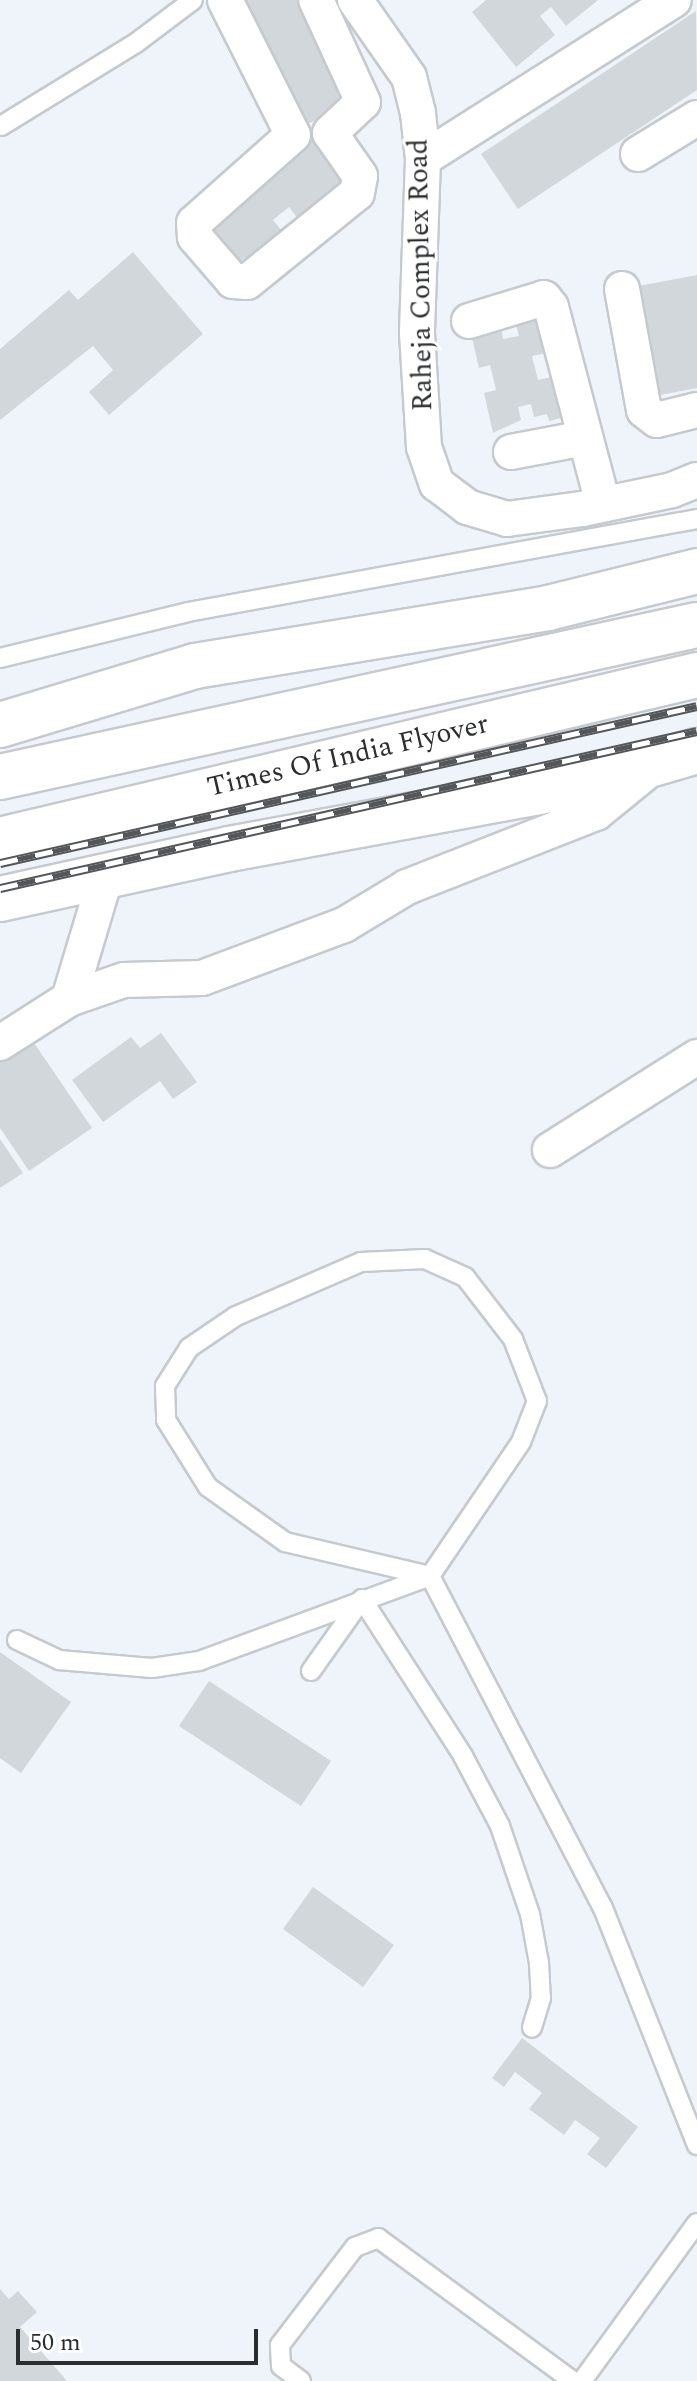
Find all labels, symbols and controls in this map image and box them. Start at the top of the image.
street label: Raheja Complex Road [402,138,440,412]
street label: Times Of India Flyover [204,707,492,805]
scale bar [20,2313,262,2363]
text: 50 m [30,2325,81,2361]

